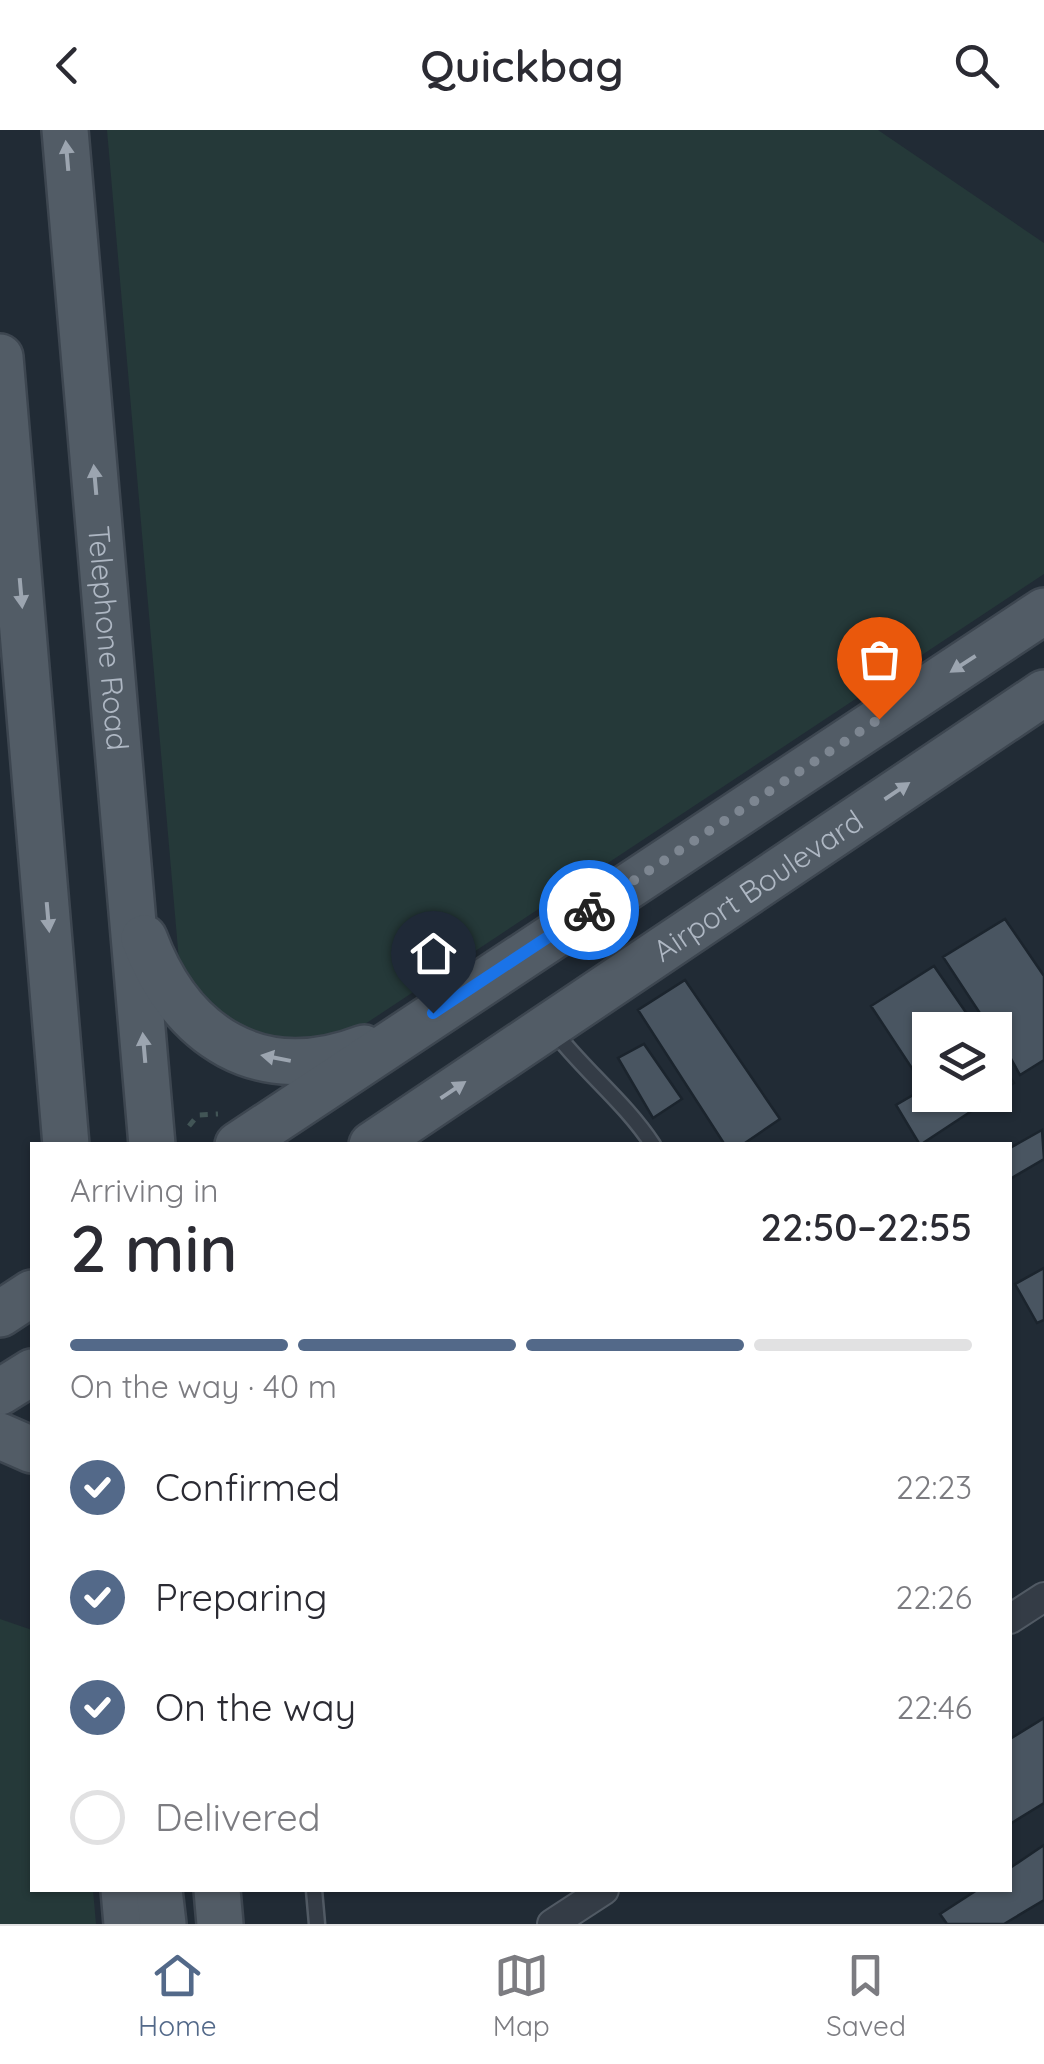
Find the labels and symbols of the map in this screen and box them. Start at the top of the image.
one-way arrow [59,140,75,172]
one-way arrow [87,463,103,495]
street label: Telephone Road [80,524,137,752]
one-way arrow [13,578,29,610]
pin [837,617,922,720]
one-way arrow [949,655,976,673]
one-way arrow [883,783,910,801]
street label: Airport Boulevard [646,801,870,970]
courier [539,860,639,960]
one-way arrow [40,902,56,934]
pin [391,911,476,1014]
one-way arrow [135,1031,151,1063]
one-way arrow [260,1050,291,1065]
one-way arrow [439,1081,466,1100]

